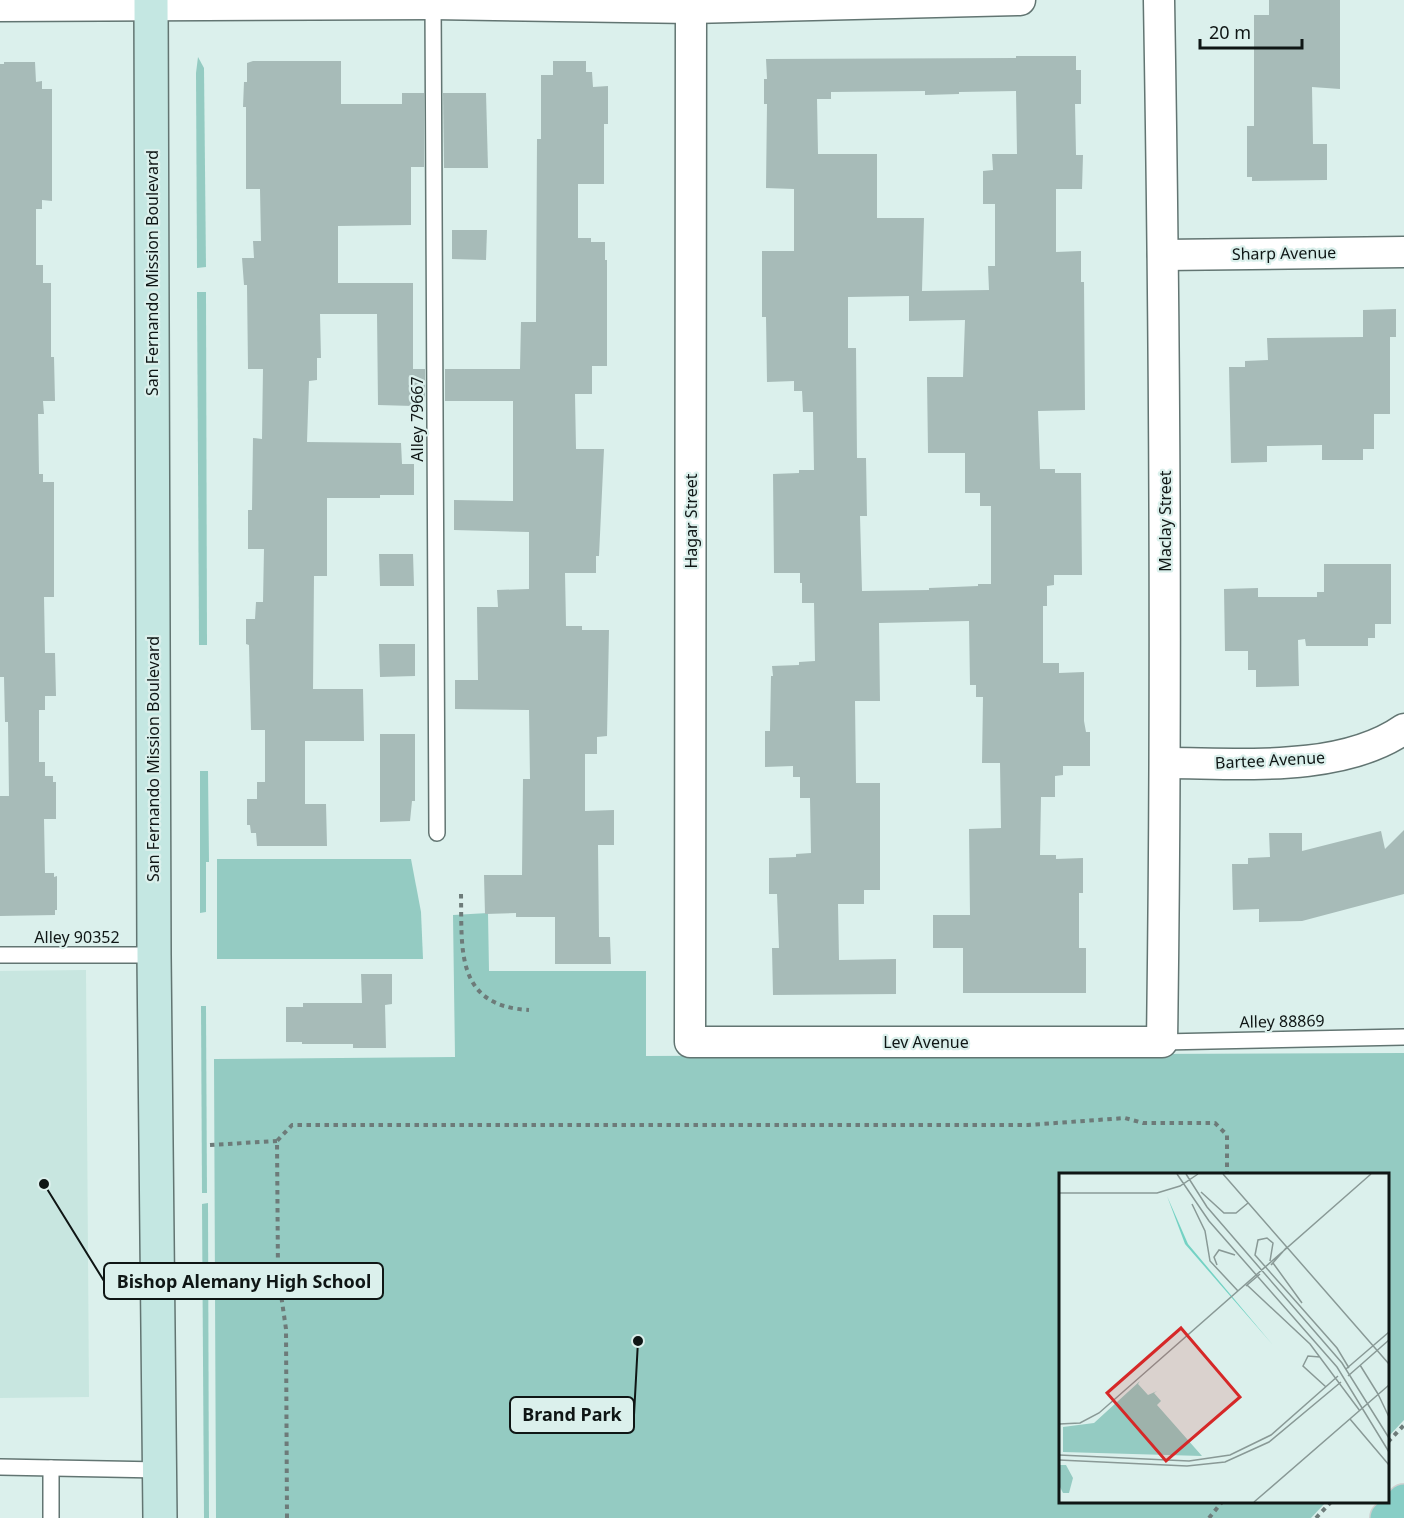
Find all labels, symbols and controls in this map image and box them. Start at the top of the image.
scale bar [1200,12,1302,50]
text: 20 m [1209,20,1251,44]
street label: San Fernando Mission Boulevard [141,150,163,396]
street label: Sharp Avenue [1232,241,1336,265]
street label: Alley 79667 [406,376,428,462]
street label: Maclay Street [1154,470,1176,572]
street label: Hagar Street [680,473,702,569]
street label: San Fernando Mission Boulevard [142,636,164,882]
street label: Bartee Avenue [1214,746,1326,774]
street label: Alley 90352 [34,926,120,948]
street label: Alley 88869 [1239,1009,1325,1033]
street label: Lev Avenue [883,1031,969,1053]
inset map [1059,1173,1389,1503]
callout: Bishop Alemany High School [104,1263,383,1299]
text: Bishop Alemany High School [117,1269,371,1293]
callout: Brand Park [510,1397,634,1433]
text: Brand Park [522,1402,623,1426]

